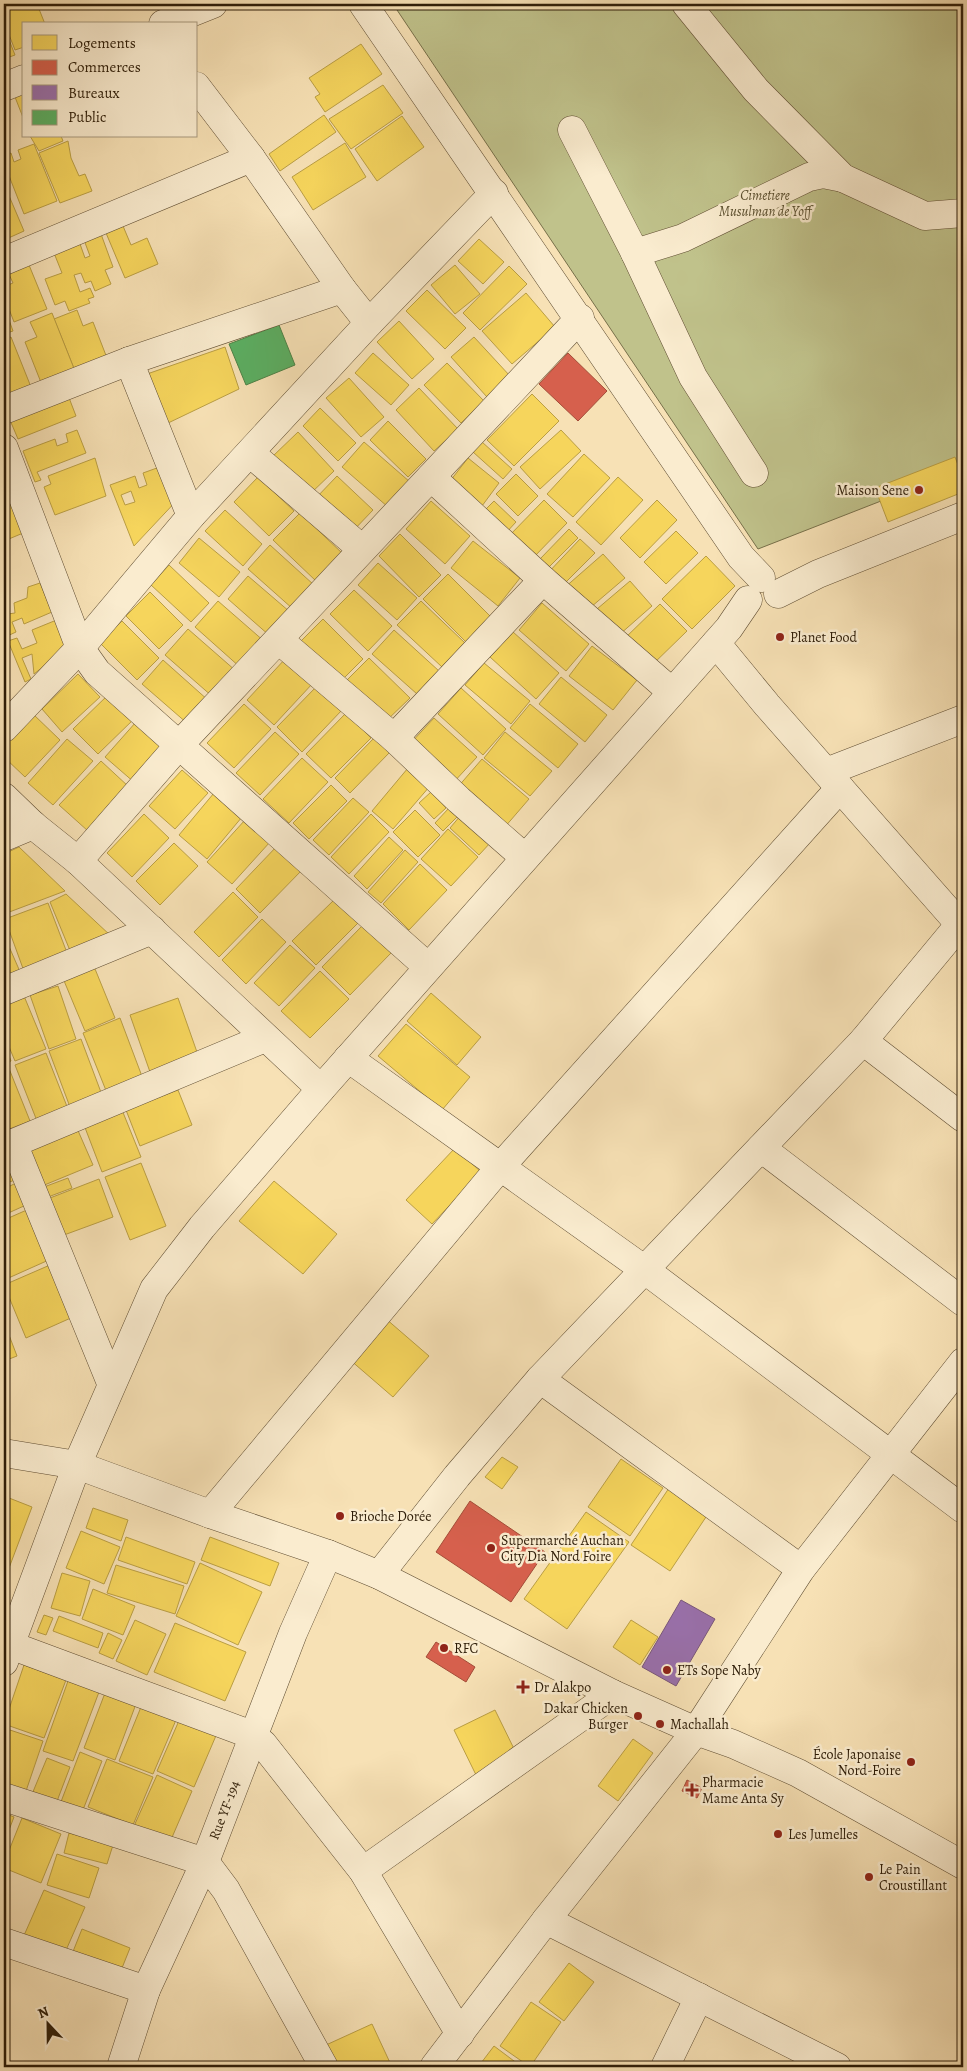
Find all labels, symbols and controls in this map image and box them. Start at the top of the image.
legend [22,22,198,138]
text: Logements [68,33,136,53]
text: Commerces [68,57,141,77]
text: Bureaux [68,83,120,103]
text: Public [68,107,106,127]
park label: Cimetiere Musulman de Yoff [719,186,815,221]
place label: Maison Sene [836,481,909,500]
marker: Maison Sene [913,484,925,496]
place label: Planet Food [790,628,857,647]
marker: Planet Food [774,631,786,643]
place label: Brioche Dorée [350,1507,432,1526]
marker: Brioche Dorée [334,1510,346,1522]
place label: Supermarché Auchan City Dia Nord Foire [501,1531,624,1566]
marker: Supermarché Auchan City Dia Nord Foire [485,1542,497,1554]
place label: RFC [454,1639,479,1658]
marker: RFC [438,1642,450,1654]
place label: ETs Sope Naby [677,1661,762,1680]
marker: ETs Sope Naby [661,1664,673,1676]
place label: Dr Alakpo [534,1678,591,1697]
marker: Dr Alakpo [516,1680,530,1694]
place label: Dakar Chicken Burger [544,1699,629,1734]
marker: Dakar Chicken Burger [632,1710,644,1722]
place label: Machallah [670,1715,730,1734]
marker: Machallah [654,1718,666,1730]
place label: École Japonaise Nord-Foire [813,1745,901,1780]
marker: École Japonaise Nord-Foire [905,1756,917,1768]
place label: Pharmacie Mame Anta Sy [702,1773,785,1808]
street label: Rue YF-194 [204,1778,244,1843]
marker: Pharmacie Mame Anta Sy [686,1784,698,1796]
place label: Les Jumelles [788,1825,858,1844]
marker: Les Jumelles [772,1828,784,1840]
place label: Le Pain Croustillant [879,1860,947,1895]
marker: Le Pain Croustillant [863,1871,875,1883]
north arrow [22,1998,72,2048]
text: N [35,2002,52,2023]

